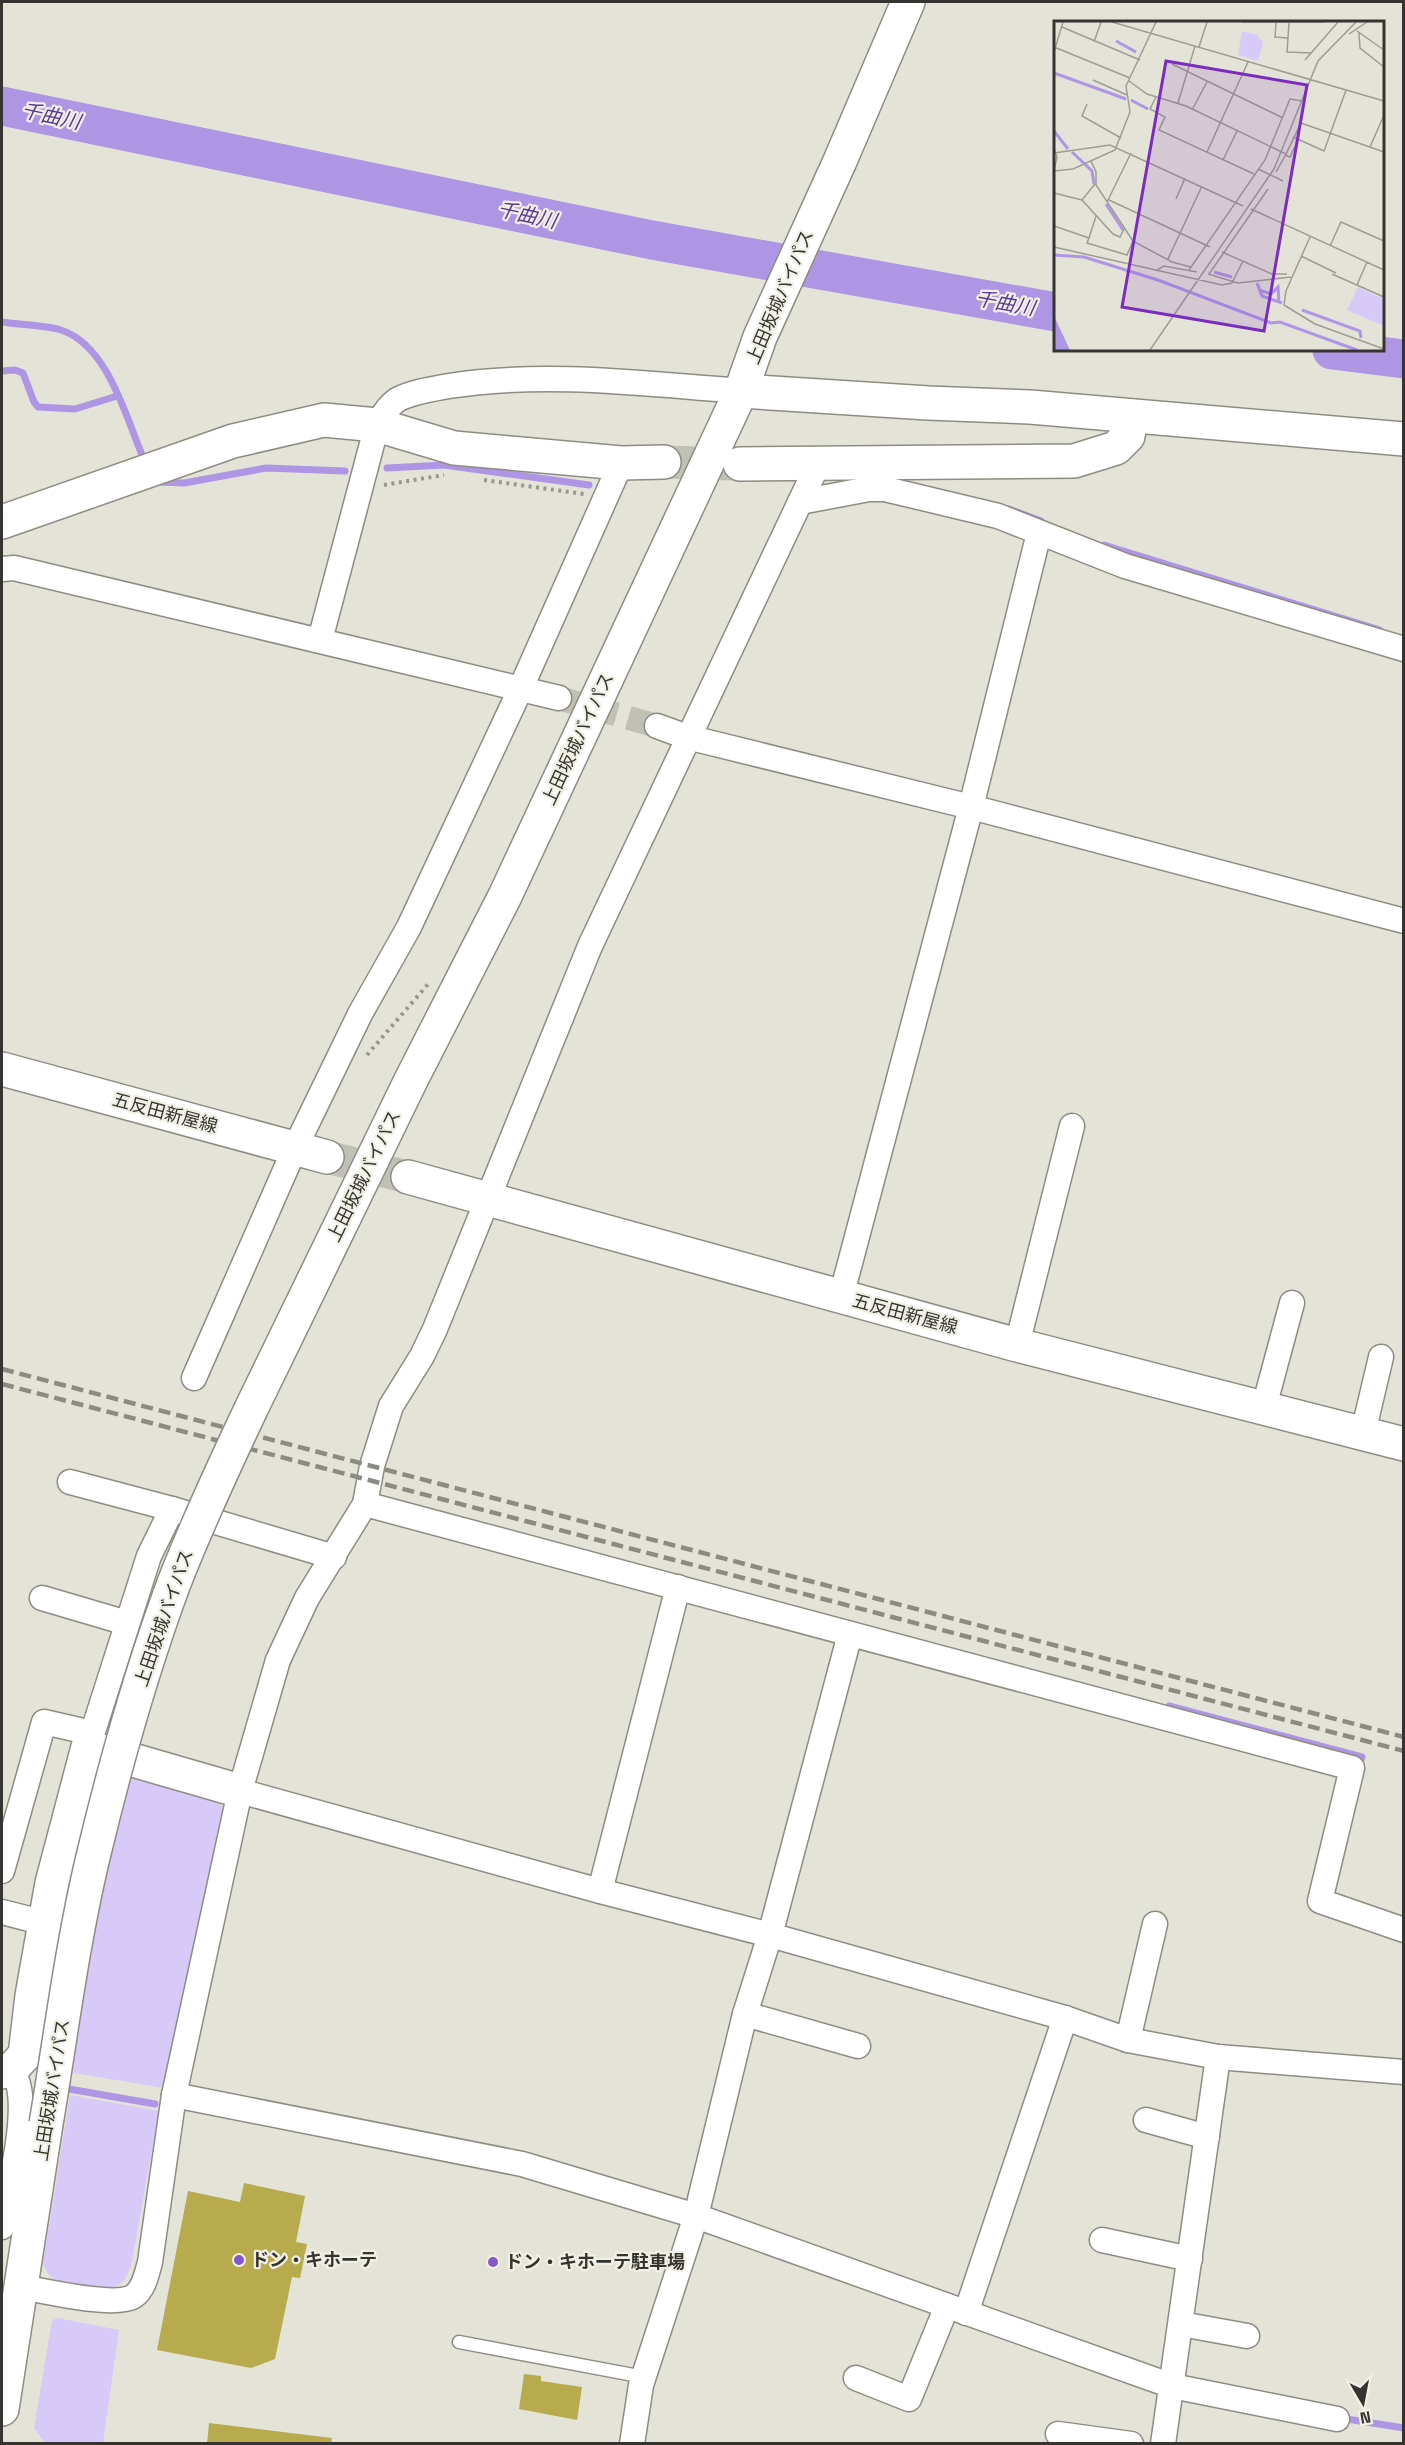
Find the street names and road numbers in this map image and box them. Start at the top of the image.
street label: 上田坂城バイパス [741,226,818,367]
street label: 上田坂城バイパス [537,669,618,809]
street label: 五反田新屋線 [110,1087,220,1138]
street label: 上田坂城バイパス [322,1106,405,1245]
street label: 五反田新屋線 [850,1288,960,1339]
street label: 上田坂城バイパス [129,1546,198,1689]
street label: 上田坂城バイパス [29,2017,74,2163]

